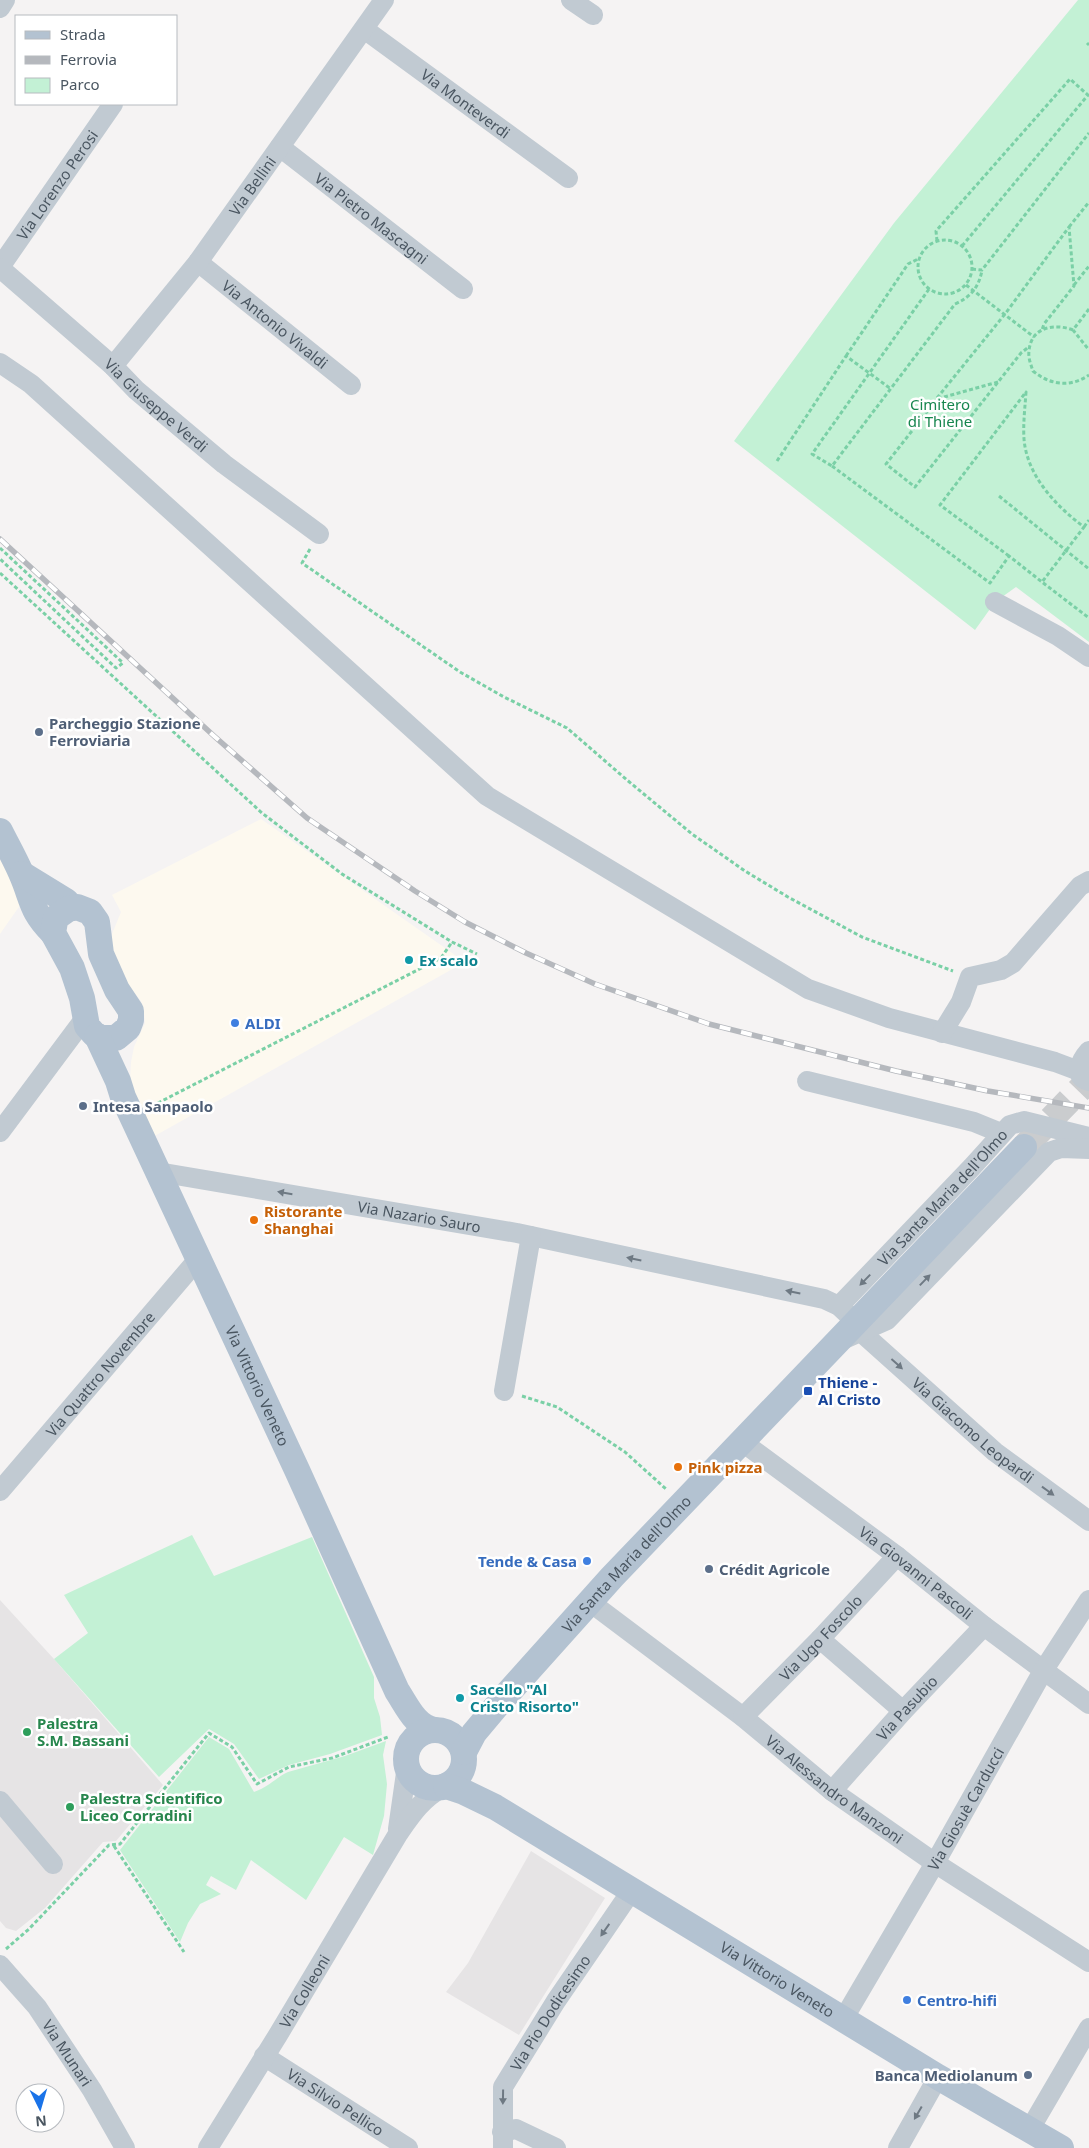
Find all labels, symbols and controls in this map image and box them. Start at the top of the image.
legend [15,15,178,105]
text: Strada [60,24,106,44]
text: Ferrovia [60,49,117,69]
street label: Via Monteverdi [417,64,514,143]
text: Parco [60,74,100,94]
street label: Via Lorenzo Perosi [12,126,102,244]
street label: Via Bellini [224,152,280,219]
street label: Via Pietro Mascagni [311,168,432,268]
street label: Via Antonio Vivaldi [218,275,332,373]
street label: Via Giuseppe Verdi [101,353,212,456]
park label: Cimitero di Thiene [908,394,972,431]
place label: Parcheggio Stazione Ferroviaria [49,713,201,750]
marker: Parcheggio Stazione Ferroviaria [33,726,45,738]
place label: Ex scalo [419,950,478,970]
marker: Ex scalo [403,954,415,966]
place label: ALDI [245,1013,281,1033]
marker: ALDI [229,1017,241,1029]
place label: Intesa Sanpaolo [93,1096,213,1116]
marker: Intesa Sanpaolo [77,1100,89,1112]
street label: Via Santa Maria dell'Olmo [873,1125,1012,1270]
one-way arrow [277,1189,293,1197]
street label: Via Nazario Sauro [356,1196,482,1237]
place label: Ristorante Shanghai [264,1201,342,1238]
marker: Ristorante Shanghai [248,1214,260,1226]
one-way arrow [626,1254,642,1262]
one-way arrow [859,1273,871,1285]
one-way arrow [919,1274,931,1286]
one-way arrow [785,1288,801,1296]
street label: Via Quattro Novembre [41,1307,159,1441]
street label: Via Vittorio Veneto [221,1322,294,1449]
one-way arrow [891,1358,903,1370]
place label: Thiene - Al Cristo [818,1372,881,1409]
street label: Via Giacomo Leopardi [908,1373,1038,1487]
marker: Thiene - Al Cristo [802,1385,814,1397]
place label: Pink pizza [688,1457,763,1477]
marker: Pink pizza [672,1461,684,1473]
one-way arrow [1041,1486,1054,1497]
street label: Via Santa Maria dell'Olmo [557,1491,695,1637]
street label: Via Giovanni Pascoli [855,1521,977,1623]
place label: Tende & Casa [478,1551,577,1571]
marker: Tende & Casa [581,1555,593,1567]
place label: Crédit Agricole [719,1559,830,1579]
marker: Crédit Agricole [703,1563,715,1575]
street label: Via Ugo Foscolo [775,1590,866,1685]
street label: Via Pasubio [872,1671,942,1744]
place label: Sacello "Al Cristo Risorto" [470,1679,579,1716]
marker: Sacello "Al Cristo Risorto" [454,1692,466,1704]
place label: Palestra S.M. Bassani [37,1713,129,1750]
marker: Palestra S.M. Bassani [21,1726,33,1738]
street label: Via Alessandro Manzoni [762,1730,907,1848]
street label: Via Giosuè Carducci [923,1743,1008,1874]
place label: Palestra Scientifico Liceo Corradini [80,1788,223,1825]
marker: Palestra Scientifico Liceo Corradini [64,1801,76,1813]
one-way arrow [600,1923,610,1937]
street label: Via Vittorio Veneto [716,1937,838,2022]
street label: Via Colleoni [275,1951,334,2032]
street label: Via Pio Dodicesimo [505,1951,595,2074]
place label: Centro-hifi [917,1990,997,2010]
marker: Centro-hifi [901,1994,913,2006]
street label: Via Munari [38,2016,97,2090]
street label: Via Silvio Pellico [283,2063,388,2140]
place label: Banca Mediolanum [875,2065,1018,2085]
marker: Banca Mediolanum [1022,2069,1034,2081]
north arrow [15,2083,65,2133]
one-way arrow [499,2090,507,2106]
one-way arrow [914,2106,923,2119]
text: N [35,2111,48,2131]

